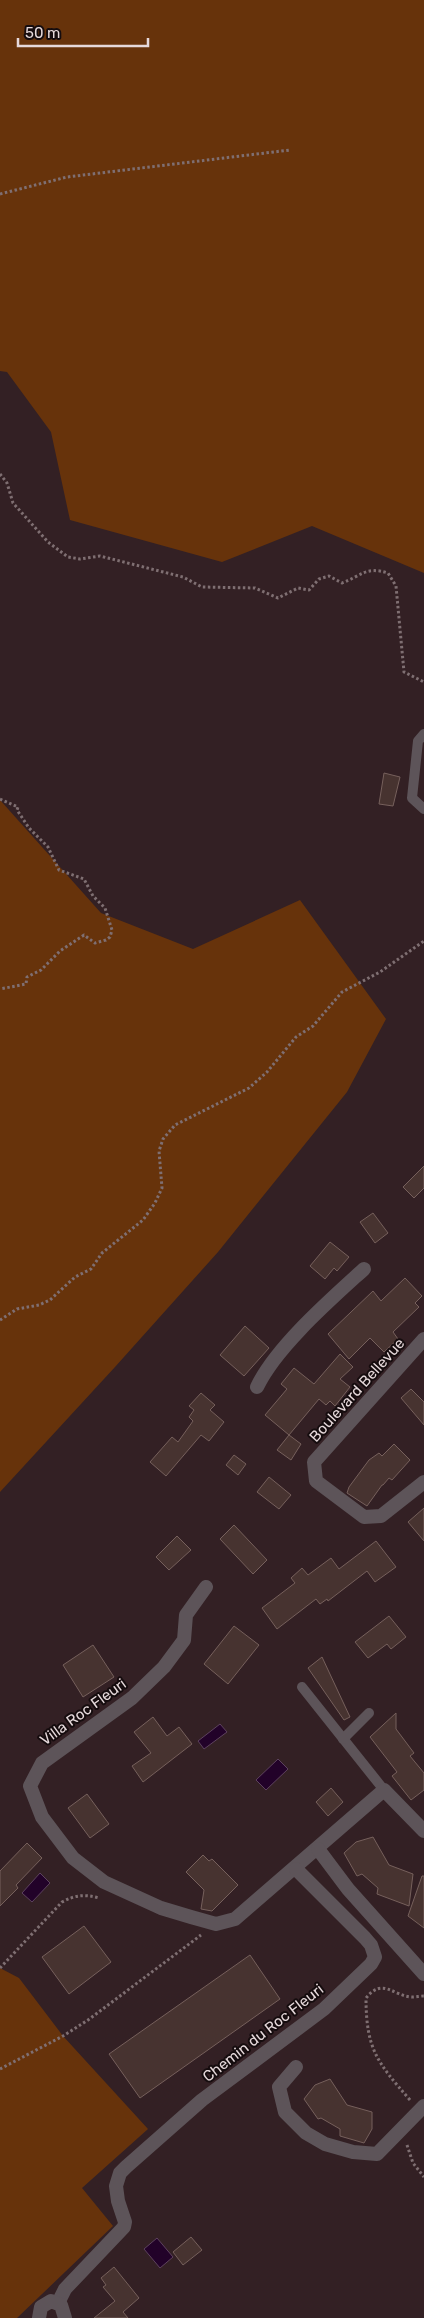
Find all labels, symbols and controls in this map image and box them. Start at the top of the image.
scale bar [18,15,148,47]
text: 50 m [25,24,60,42]
street label: Boulevard Bellevue [306,1334,408,1446]
street label: Villa Roc Fleuri [36,1675,130,1749]
street label: Chemin du Roc Fleuri [199,1980,327,2086]

